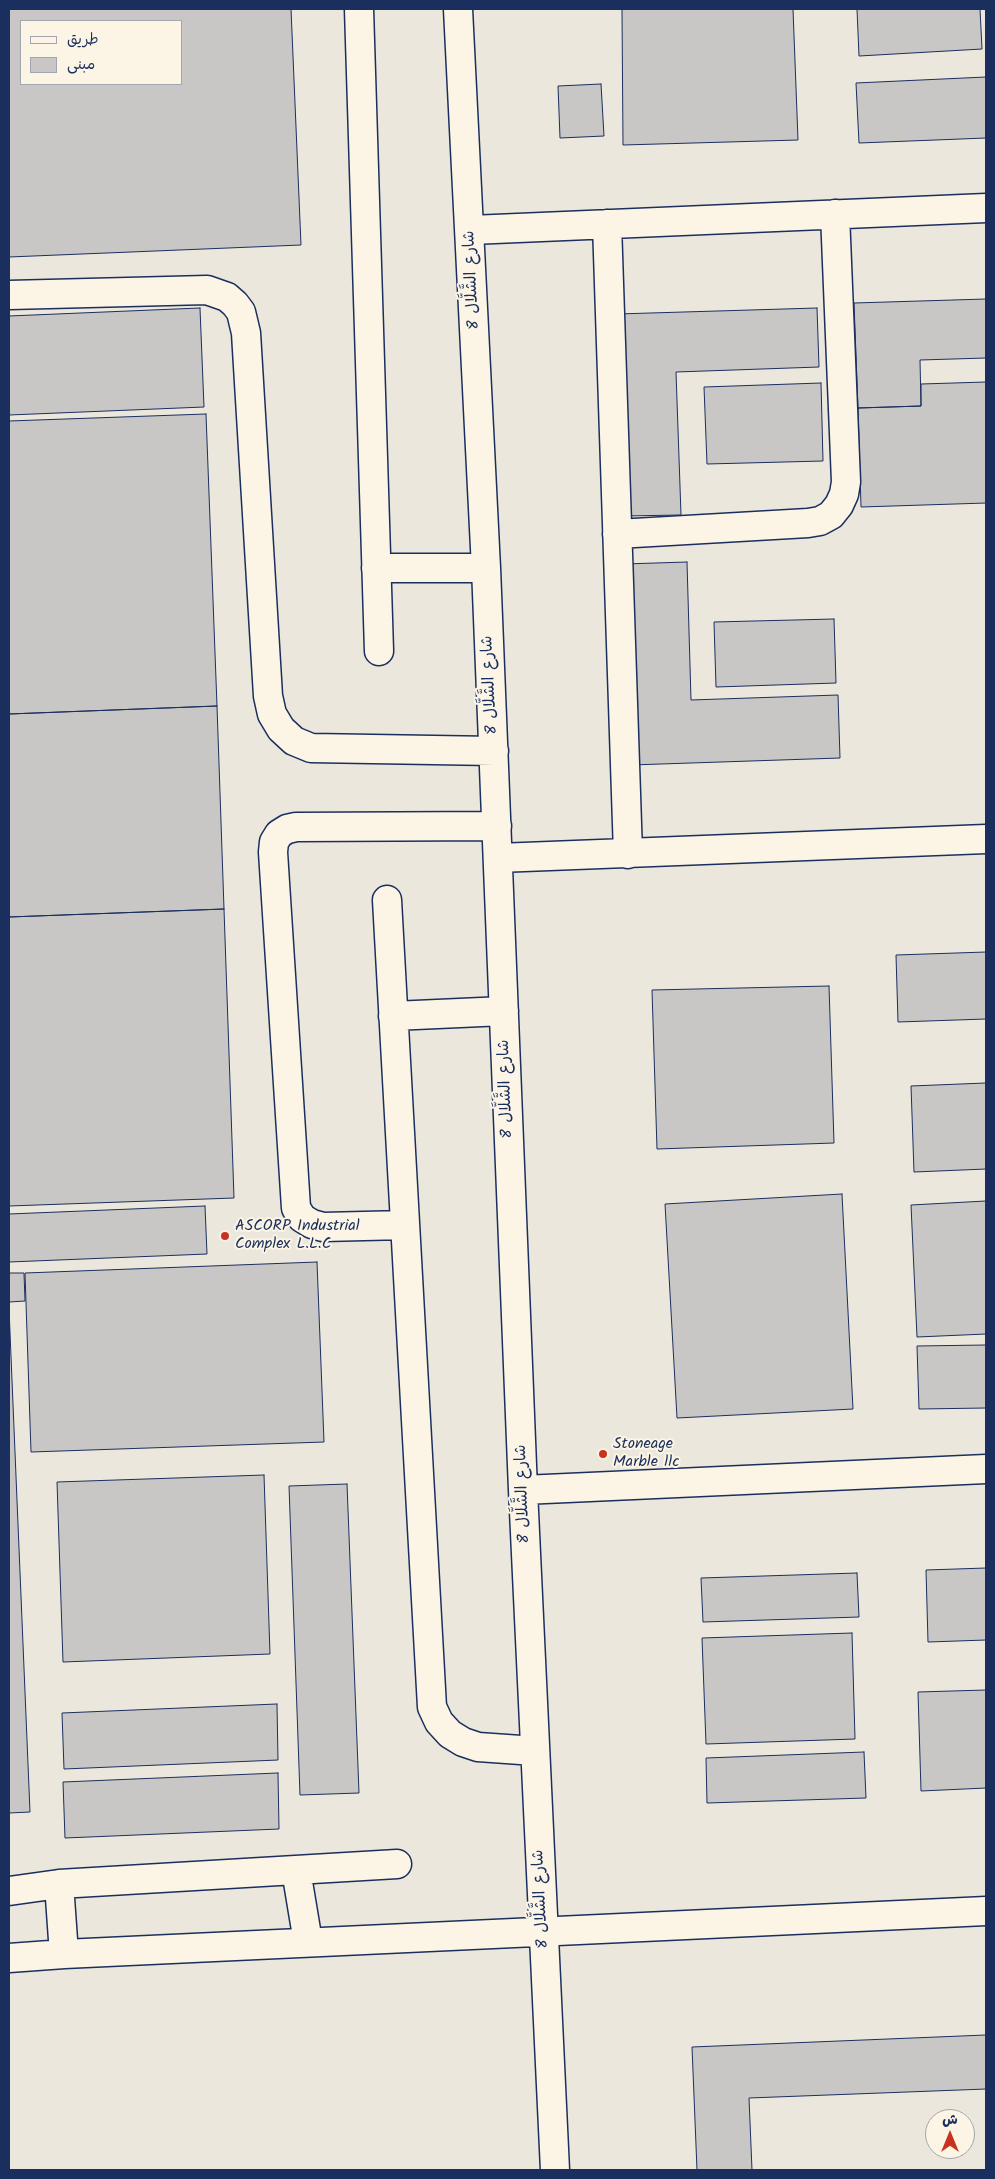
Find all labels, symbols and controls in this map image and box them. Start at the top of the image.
legend [20,20,182,85]
text: طريق [67,28,99,52]
text: مبنى [67,53,95,77]
street label: شارع الشَّلَّال 8 [461,230,485,330]
street label: شارع الشَّلَّال 8 [479,635,503,735]
street label: شارع الشَّلَّال 8 [496,1039,518,1139]
place label: ASCORP Industrial Complex L.L.C [235,1217,360,1255]
marker: ASCORP Industrial Complex L.L.C [219,1230,231,1242]
place label: Stoneage Marble llc [613,1435,679,1473]
street label: شارع الشَّلَّال 8 [513,1444,535,1544]
marker: Stoneage Marble llc [597,1448,609,1460]
street label: شارع الشَّلَّال 8 [530,1849,554,1949]
north arrow [925,2109,975,2159]
text: ش [942,2109,958,2131]

